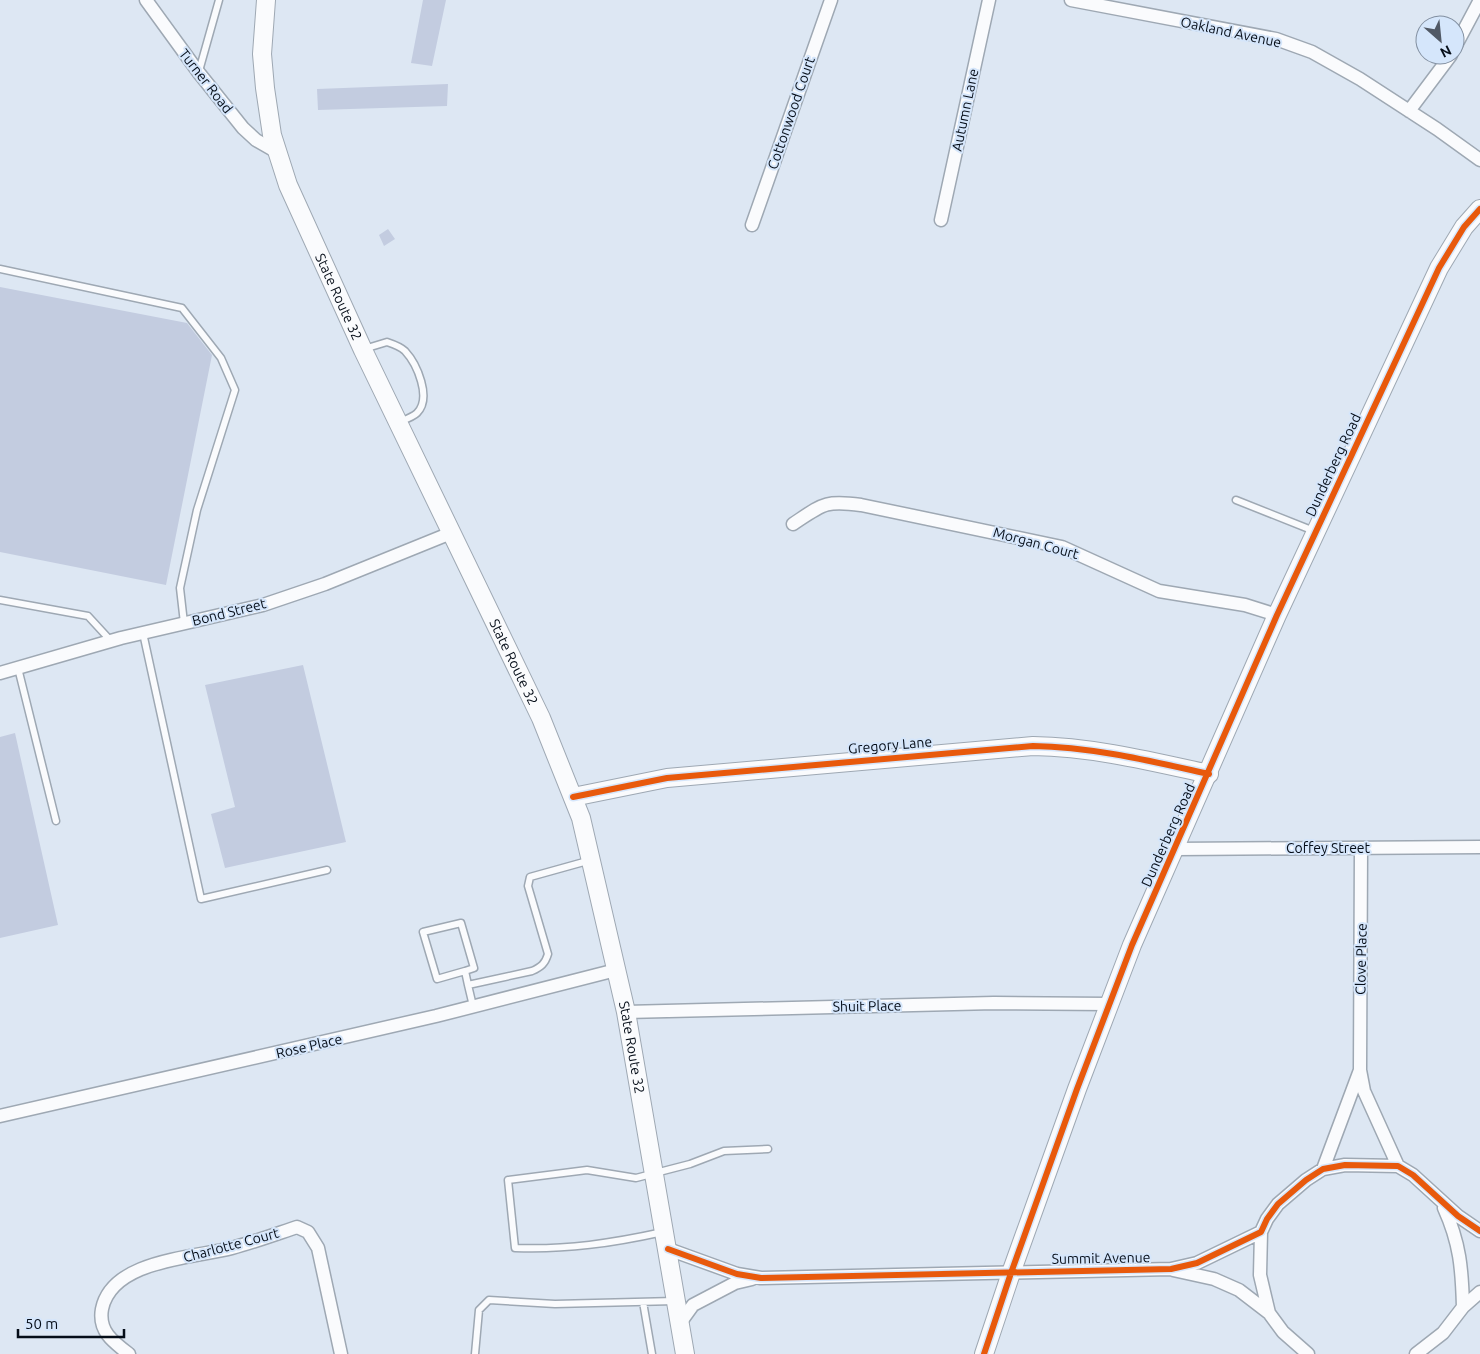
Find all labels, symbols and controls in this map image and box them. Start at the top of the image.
street label: Oakland Avenue [1179,14,1283,50]
north arrow [1415,15,1465,65]
text: N [1438,42,1454,61]
street label: Turner Road [176,46,236,116]
street label: Cottonwood Court [764,54,818,171]
street label: Autumn Lane [948,67,982,153]
street label: State Route 32 [312,251,365,343]
street label: Dunderberg Road [1302,411,1364,519]
street label: Morgan Court [992,524,1081,562]
street label: Bond Street [190,595,268,629]
street label: State Route 32 [486,616,541,708]
street label: Gregory Lane [847,733,933,757]
street label: Dunderberg Road [1138,781,1198,889]
street label: Coffey Street [1286,840,1371,856]
street label: Clove Place [1352,923,1370,995]
street label: Shuit Place [832,997,902,1015]
street label: State Route 32 [616,999,648,1095]
street label: Rose Place [274,1031,344,1061]
street label: Charlotte Court [181,1224,281,1265]
street label: Summit Avenue [1051,1249,1151,1267]
scale bar [18,1306,124,1338]
text: 50 m [25,1315,58,1332]

